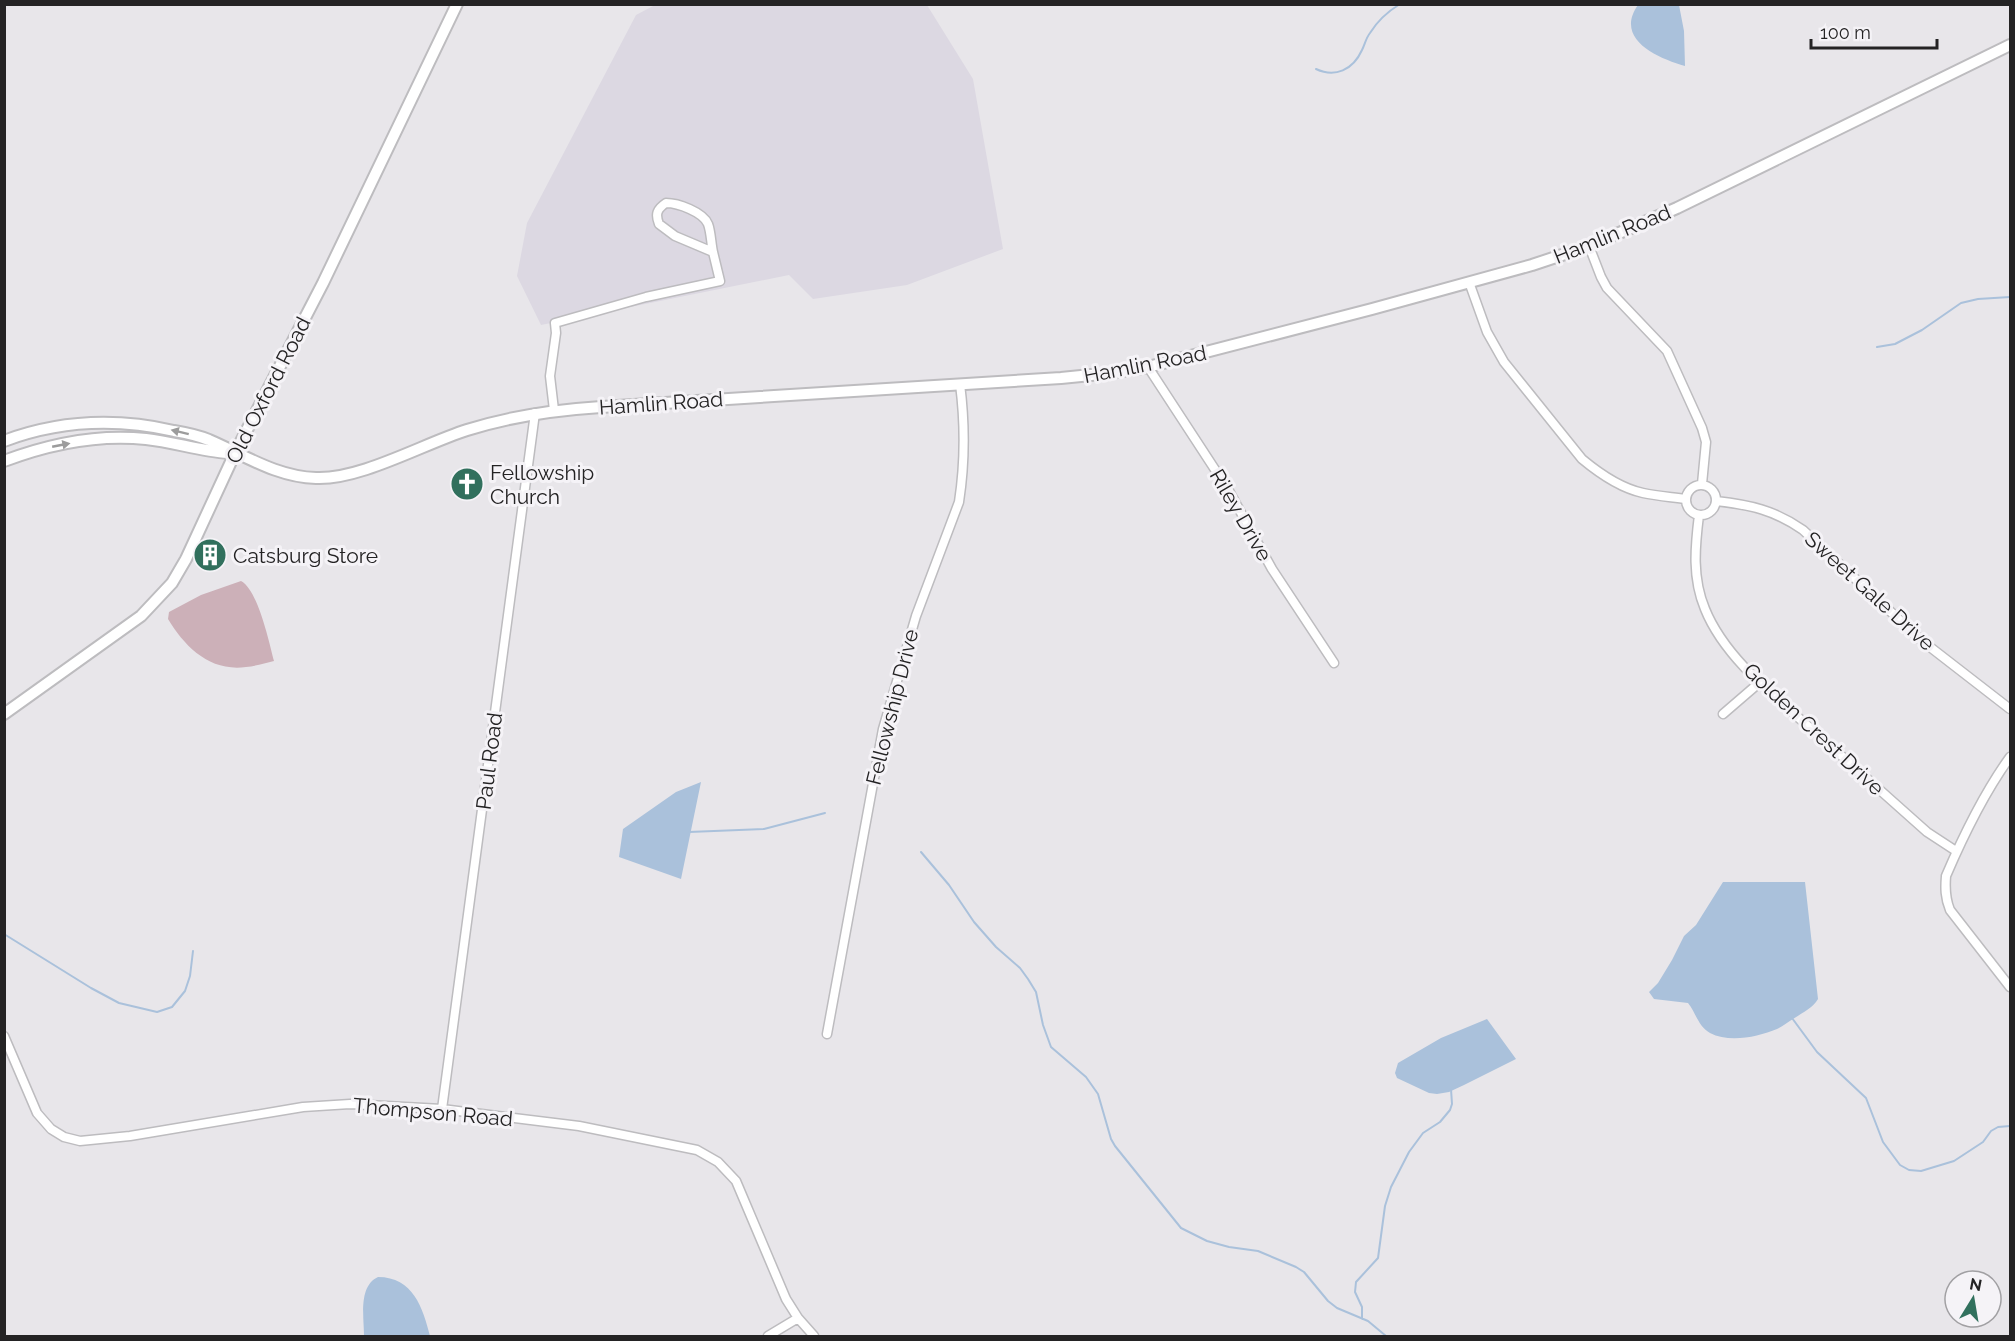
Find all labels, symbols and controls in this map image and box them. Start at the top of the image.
scale bar [1811,12,1937,50]
text: 100 m [1820,22,1871,43]
street label: Hamlin Road [1550,199,1674,269]
street label: Old Oxford Road [220,313,316,467]
street label: Hamlin Road [1082,340,1208,388]
street label: Hamlin Road [598,386,724,420]
one-way arrow [171,427,189,437]
one-way arrow [51,439,70,449]
place label: Fellowship Church [490,460,594,509]
street label: Riley Drive [1205,464,1277,566]
church icon: Fellowship Church [449,466,485,502]
street label: Sweet Gale Drive [1800,526,1940,656]
building icon: Catsburg Store [192,537,228,573]
place label: Catsburg Store [233,543,378,568]
street label: Fellowship Drive [861,626,923,788]
street label: Golden Crest Drive [1739,658,1889,800]
street label: Paul Road [471,711,507,811]
street label: Thompson Road [352,1093,514,1131]
north arrow [1943,1269,2003,1329]
text: N [1968,1274,1984,1295]

